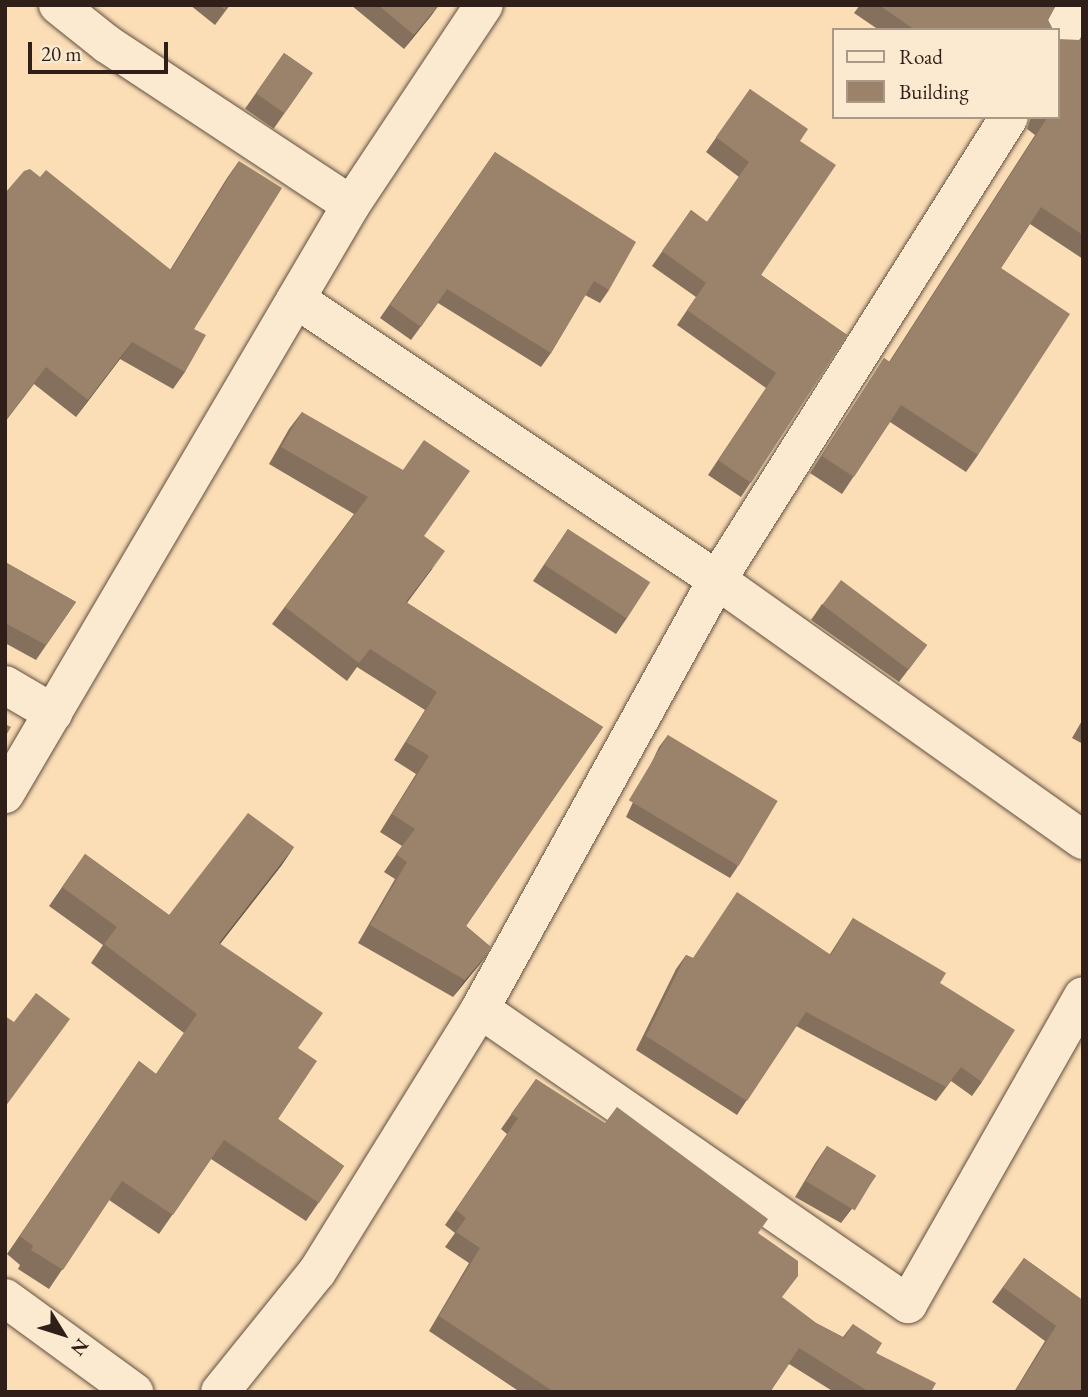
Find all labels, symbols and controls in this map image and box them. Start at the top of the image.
scale bar [32,28,172,72]
legend [832,28,1060,119]
text: 20 m [41,40,82,67]
text: Road [899,43,943,70]
text: Building [899,78,969,105]
north arrow [28,1299,98,1369]
text: N [65,1333,95,1361]

